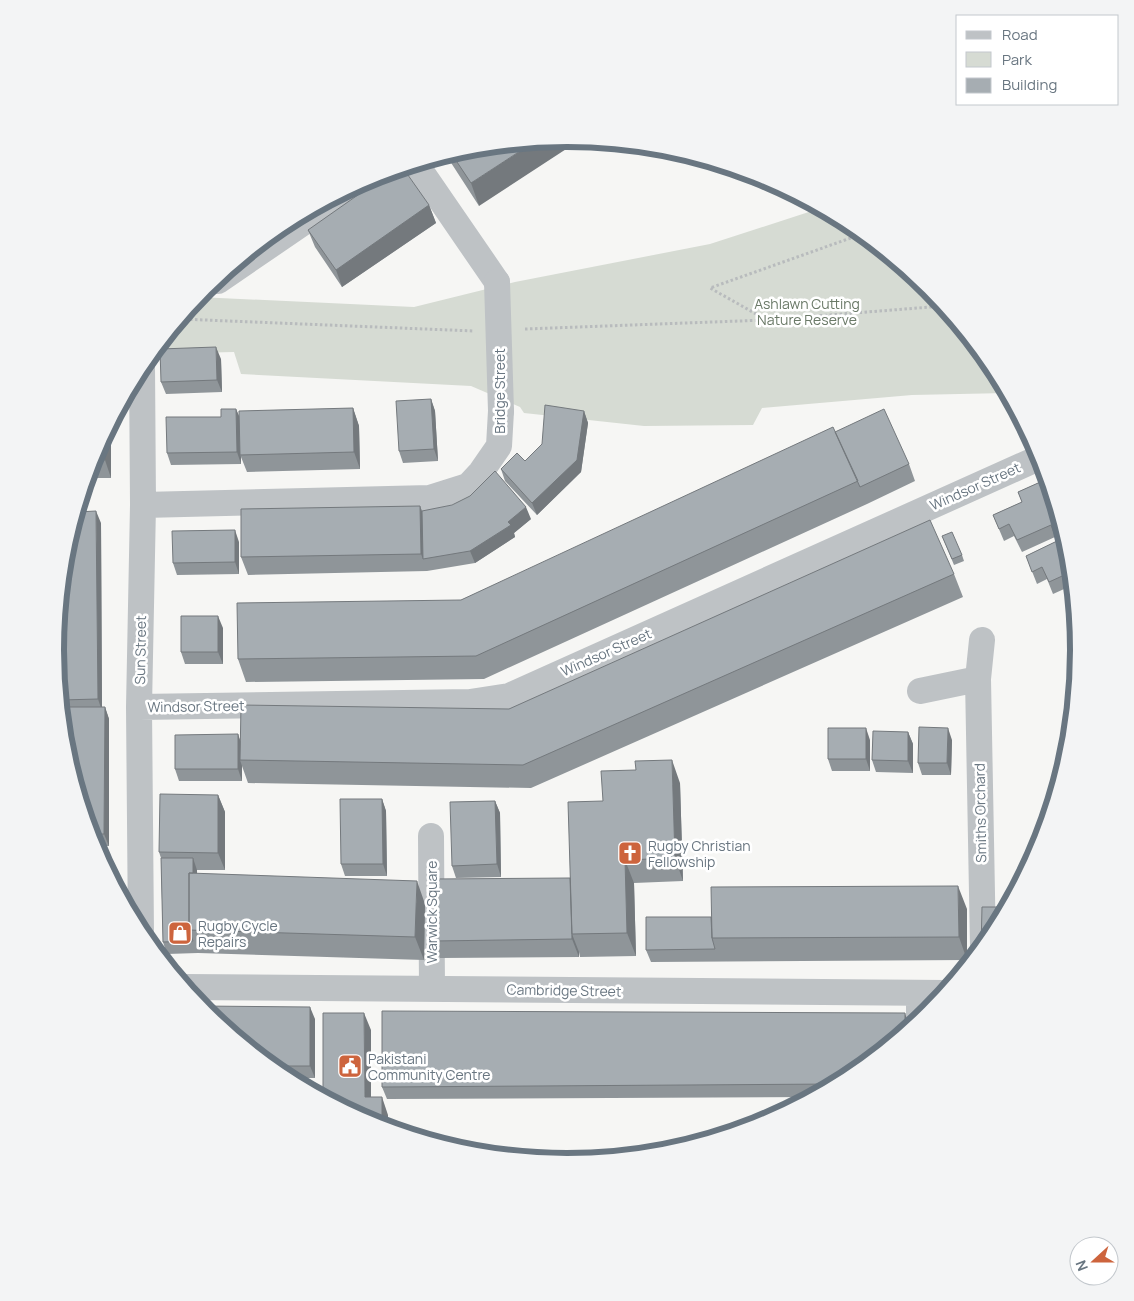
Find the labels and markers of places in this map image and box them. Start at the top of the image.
place label: Rugby Christian Fellowship [648,836,751,871]
church icon: Rugby Christian Fellowship [617,840,643,866]
place label: Rugby Cycle Repairs [198,916,278,951]
shop icon: Rugby Cycle Repairs [167,920,193,946]
place label: Pakistani Community Centre [368,1049,491,1084]
public building icon: Pakistani Community Centre [337,1053,363,1079]

